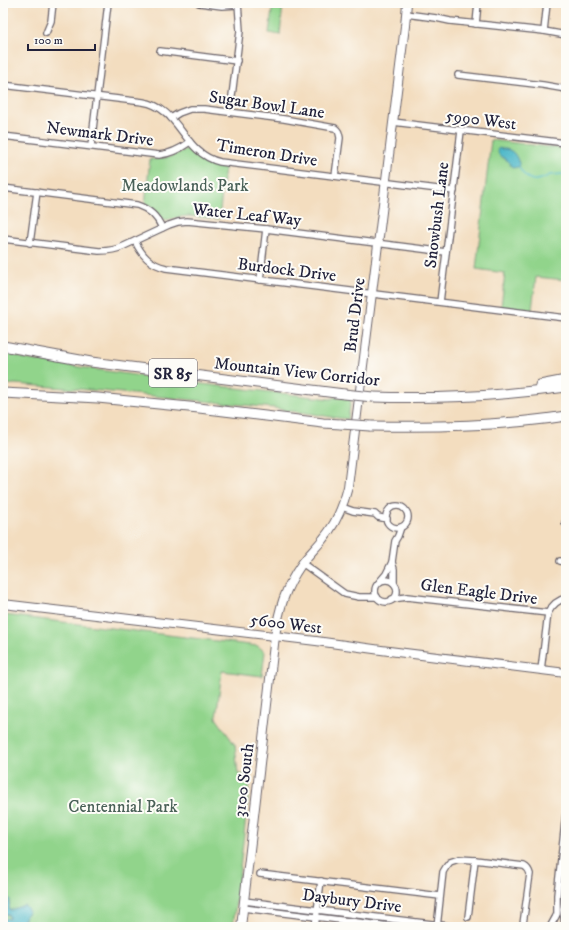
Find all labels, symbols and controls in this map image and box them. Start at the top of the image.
scale bar [28,26,95,52]
text: 100 m [34,33,63,48]
street label: Sugar Bowl Lane [208,86,326,124]
street label: 5990 West [444,105,518,135]
street label: Newmark Drive [45,117,155,151]
street label: Timeron Drive [215,134,319,172]
street label: Snowbush Lane [420,161,454,269]
park label: Meadowlands Park [121,175,249,197]
street label: Water Leaf Way [190,198,303,232]
street label: Burdock Drive [236,253,337,287]
street label: Brud Drive [339,276,370,354]
street label: Mountain View Corridor [213,352,381,392]
road number: SR 85 [149,359,197,387]
street label: Glen Eagle Drive [419,574,539,610]
street label: 5600 West [249,609,324,639]
street label: 3100 South [229,742,259,818]
park label: Centennial Park [68,796,178,818]
street label: Daybury Drive [301,884,403,918]

